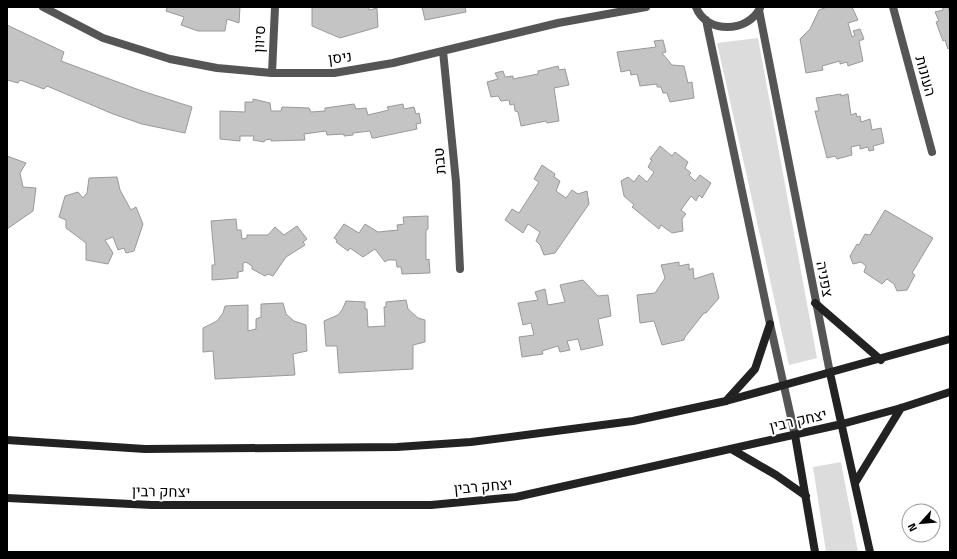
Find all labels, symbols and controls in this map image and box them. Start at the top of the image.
street label: סיוון [247,25,271,53]
street label: ניסן [327,44,353,70]
street label: העונות [910,53,942,99]
street label: טבת [426,147,452,175]
street label: צפניה [810,259,840,299]
street label: יצחק רבין [767,402,829,438]
street label: יצחק רבין [453,472,513,500]
street label: יצחק רבין [132,479,190,503]
north arrow [901,503,941,543]
text: N [903,521,921,535]

